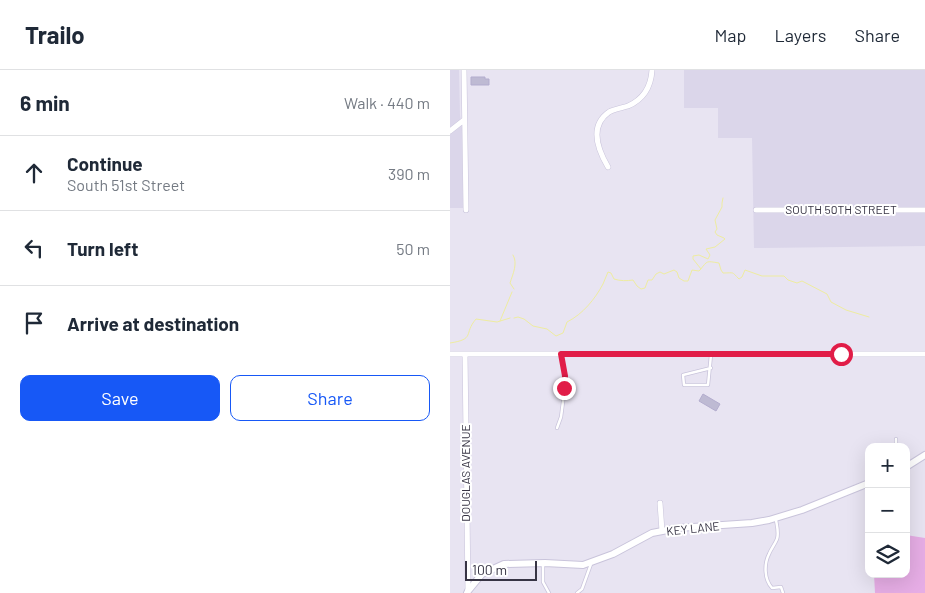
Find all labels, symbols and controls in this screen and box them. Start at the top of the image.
text: Trailo [25,20,85,49]
text: Map [714,24,746,46]
text: Layers [774,24,827,46]
text: Share [855,24,900,46]
text: 6 min [20,90,70,115]
text: Walk · 440 m [344,93,430,112]
text: Continue [67,152,143,175]
icon: ahead [20,159,48,187]
text: 390 m [388,164,430,183]
text: South 51st Street [67,175,185,194]
street label: SOUTH 50TH STREET [785,202,897,216]
icon: left [20,234,48,262]
text: Turn left [67,237,138,260]
text: 50 m [396,239,430,258]
icon: arrive [20,309,48,337]
text: Arrive at destination [67,312,239,335]
route start [830,343,853,366]
button: Save [20,375,220,421]
button: Share [230,375,430,421]
route end [553,377,576,400]
street label: DOUGLAS AVENUE [458,424,472,522]
map controls [865,443,910,578]
button: + [865,443,910,488]
button: − [865,488,910,533]
street label: KEY LANE [666,518,720,538]
button: layers [865,533,910,578]
scale bar [465,558,538,581]
text: 100 m [472,561,507,578]

